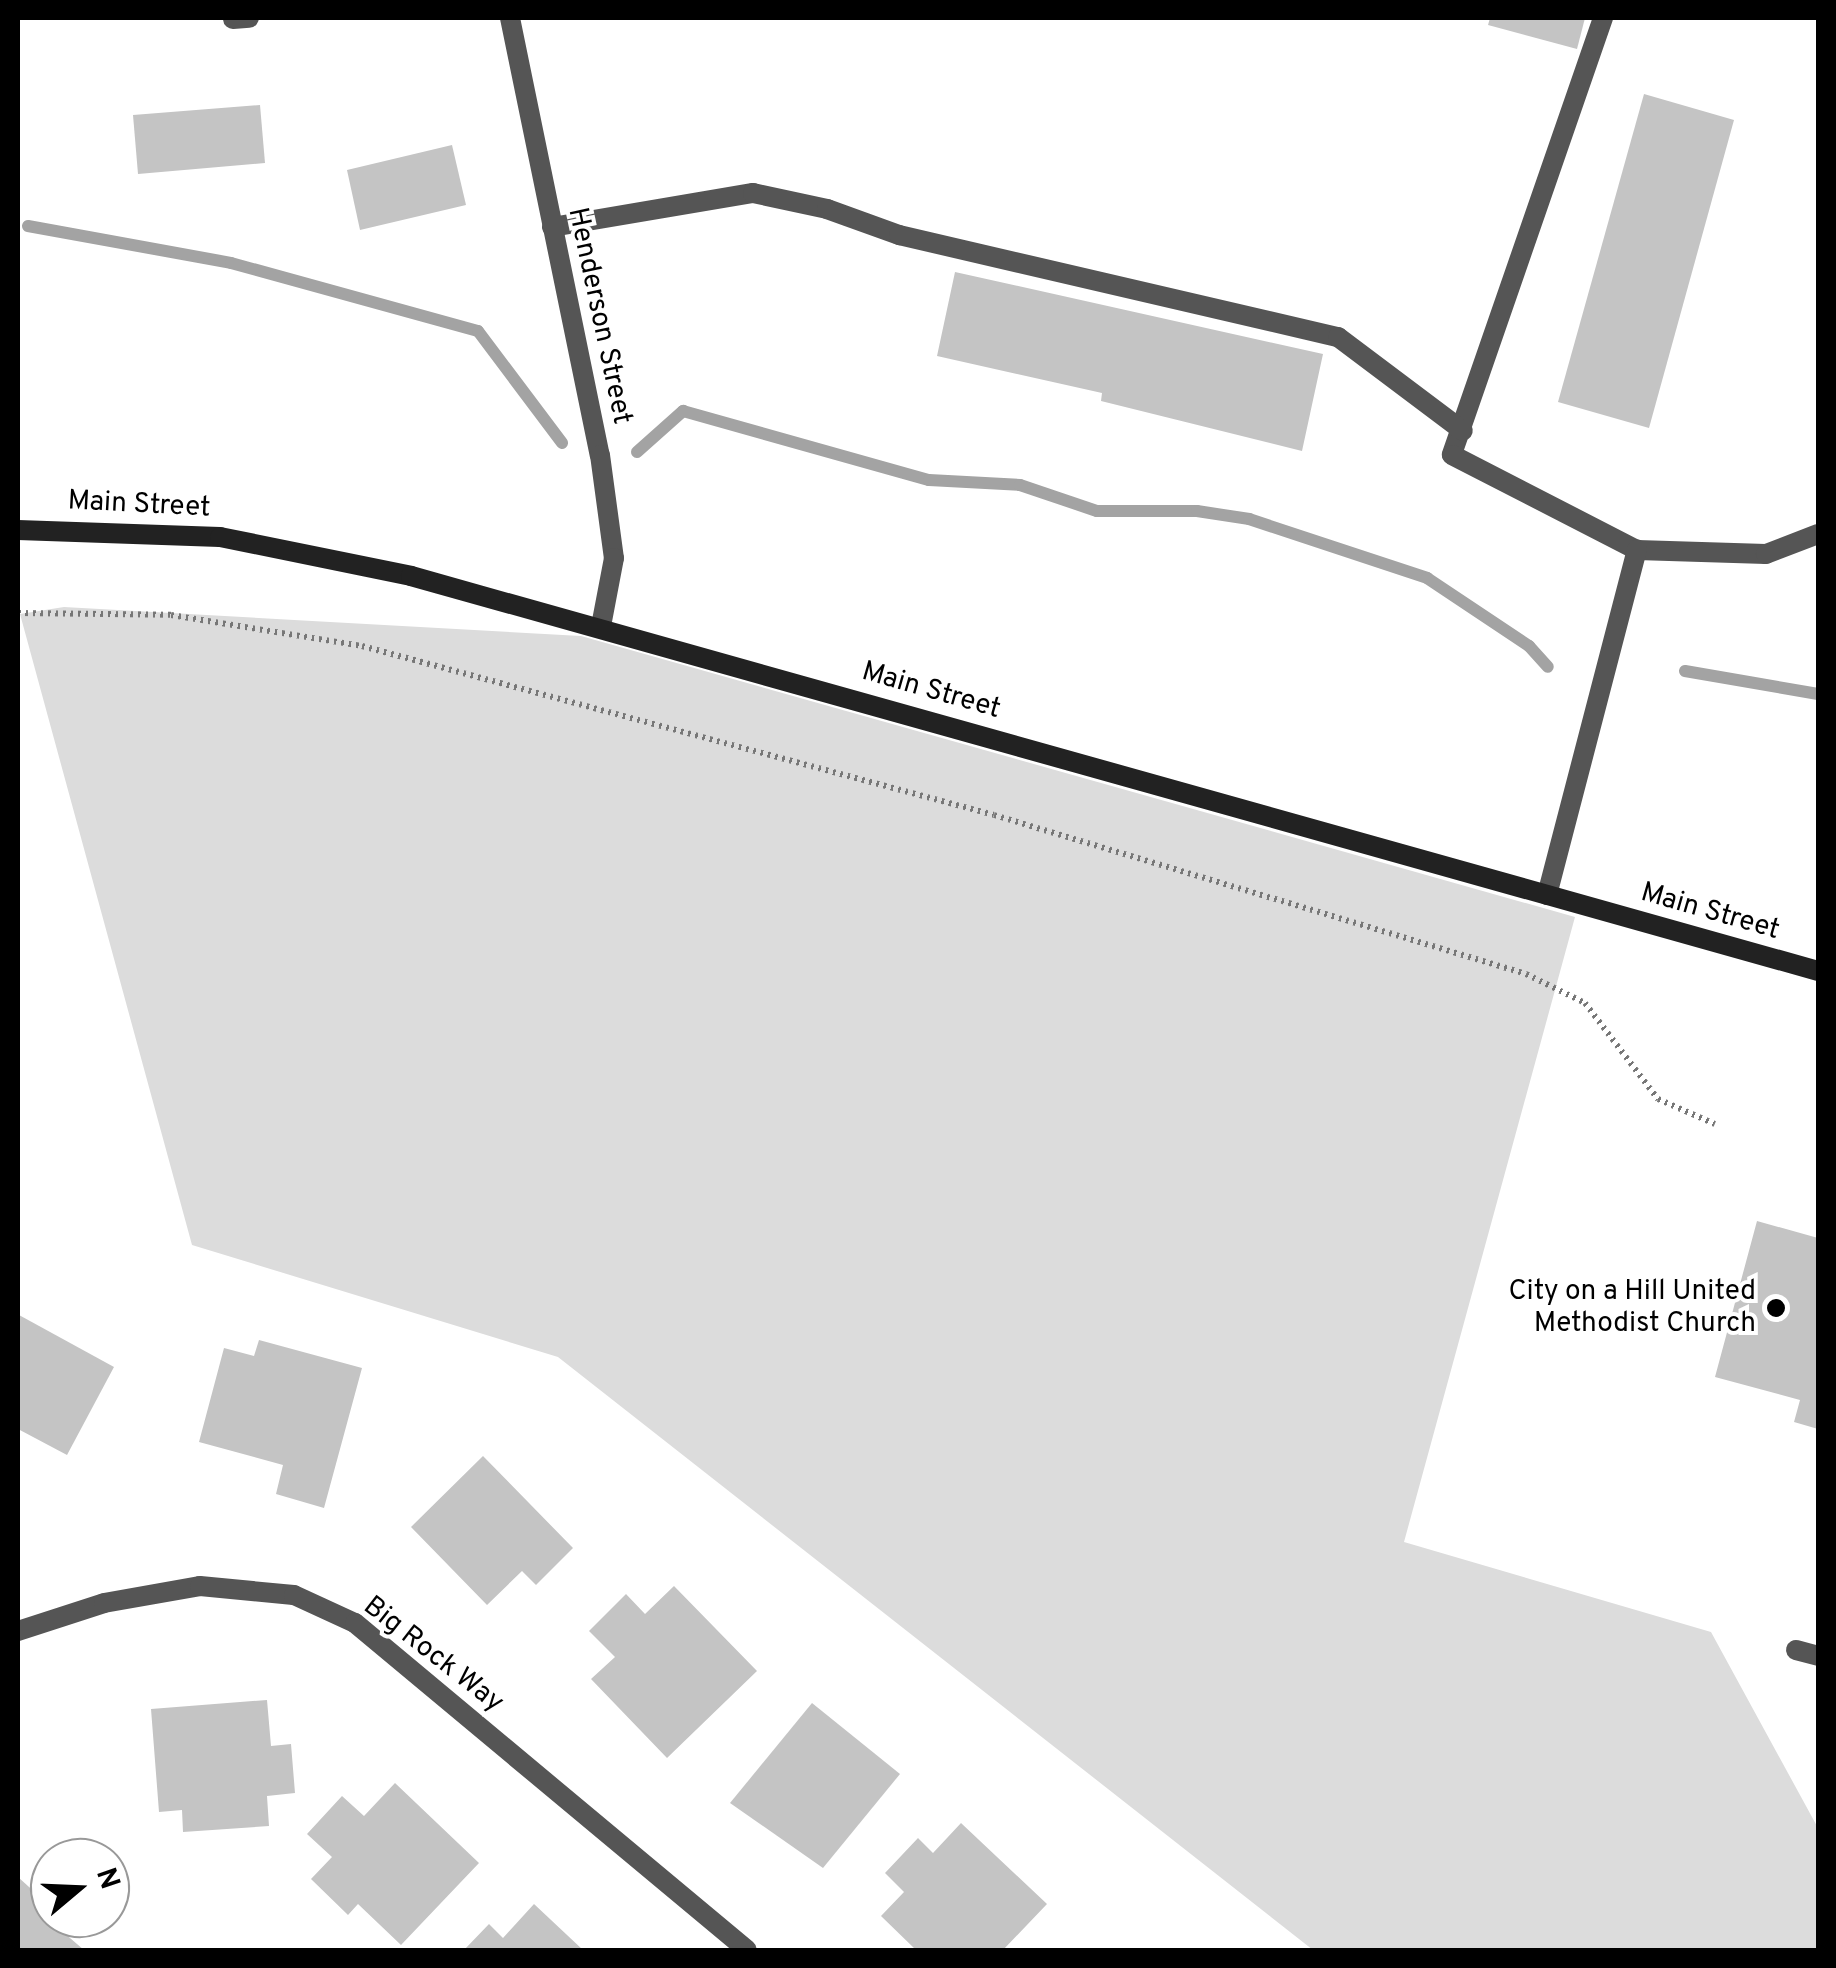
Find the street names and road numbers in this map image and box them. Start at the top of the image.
street label: Henderson Street [560,205,638,427]
street label: Main Street [67,484,211,526]
street label: Main Street [858,655,1004,727]
street label: Main Street [1637,876,1783,948]
street label: Big Rock Way [356,1590,510,1720]

